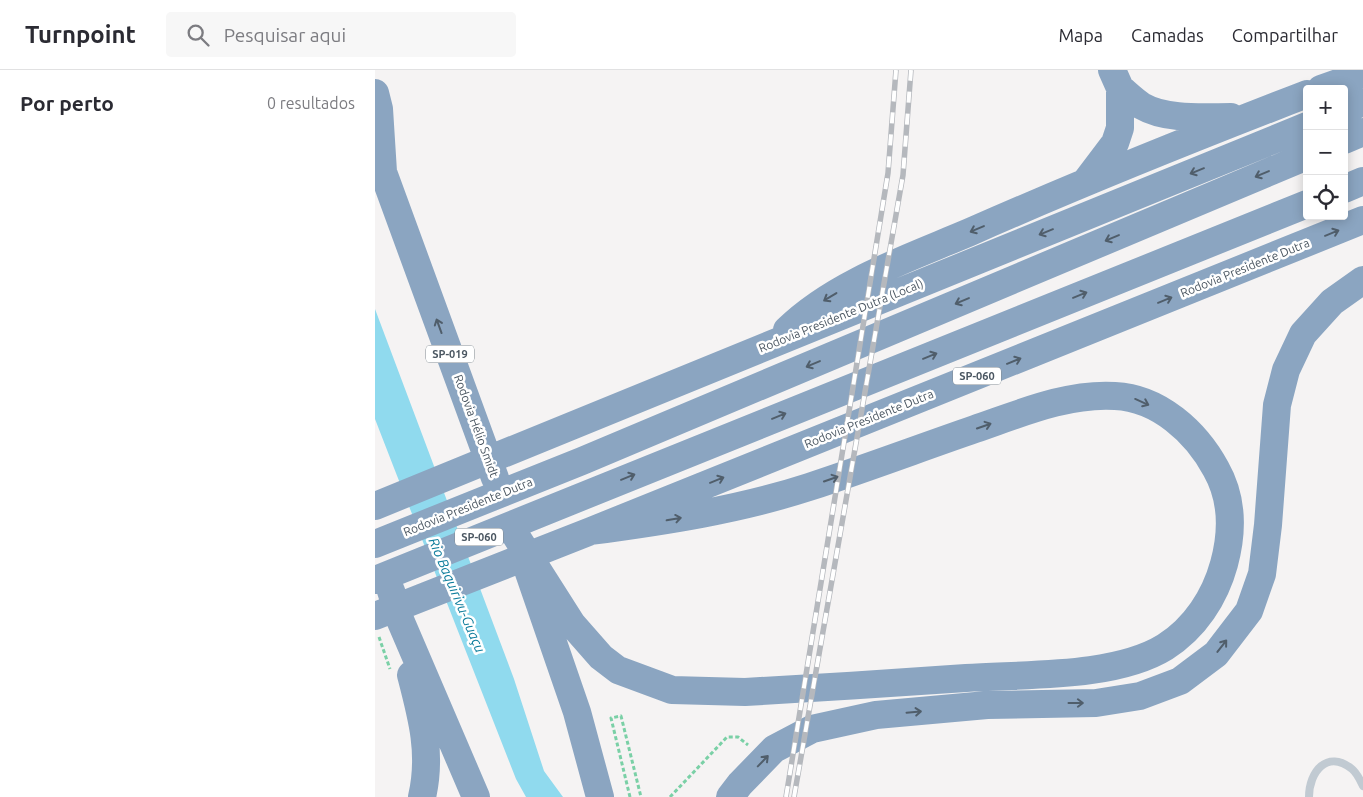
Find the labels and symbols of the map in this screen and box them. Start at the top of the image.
one-way arrow [1190,166,1205,176]
one-way arrow [1255,170,1270,180]
one-way arrow [970,224,985,234]
one-way arrow [1039,228,1055,237]
one-way arrow [1324,228,1339,237]
one-way arrow [1105,233,1120,243]
street label: Rodovia Presidente Dutra [1178,236,1311,299]
street label: Rodovia Presidente Dutra (Local) [757,277,925,355]
one-way arrow [1072,290,1088,299]
one-way arrow [822,292,837,302]
one-way arrow [1157,295,1172,304]
one-way arrow [955,296,970,306]
one-way arrow [434,318,443,334]
road number: SP-019 [426,346,474,362]
one-way arrow [922,350,937,360]
one-way arrow [1006,356,1021,365]
one-way arrow [806,360,821,369]
road number: SP-060 [953,368,1001,384]
street label: Rodovia Hélio Smidt [452,373,501,479]
street label: Rodovia Presidente Dutra [802,387,935,450]
one-way arrow [1134,398,1149,408]
one-way arrow [771,411,786,420]
one-way arrow [976,420,992,430]
one-way arrow [620,472,635,481]
one-way arrow [823,474,838,483]
street label: Rodovia Presidente Dutra [401,475,534,538]
one-way arrow [709,475,724,485]
one-way arrow [665,514,681,524]
road number: SP-060 [455,528,503,546]
water label: Rio Baquirivu-Guaçu [426,535,489,655]
one-way arrow [1216,640,1227,653]
one-way arrow [1067,698,1083,708]
one-way arrow [905,707,921,716]
one-way arrow [757,754,769,767]

